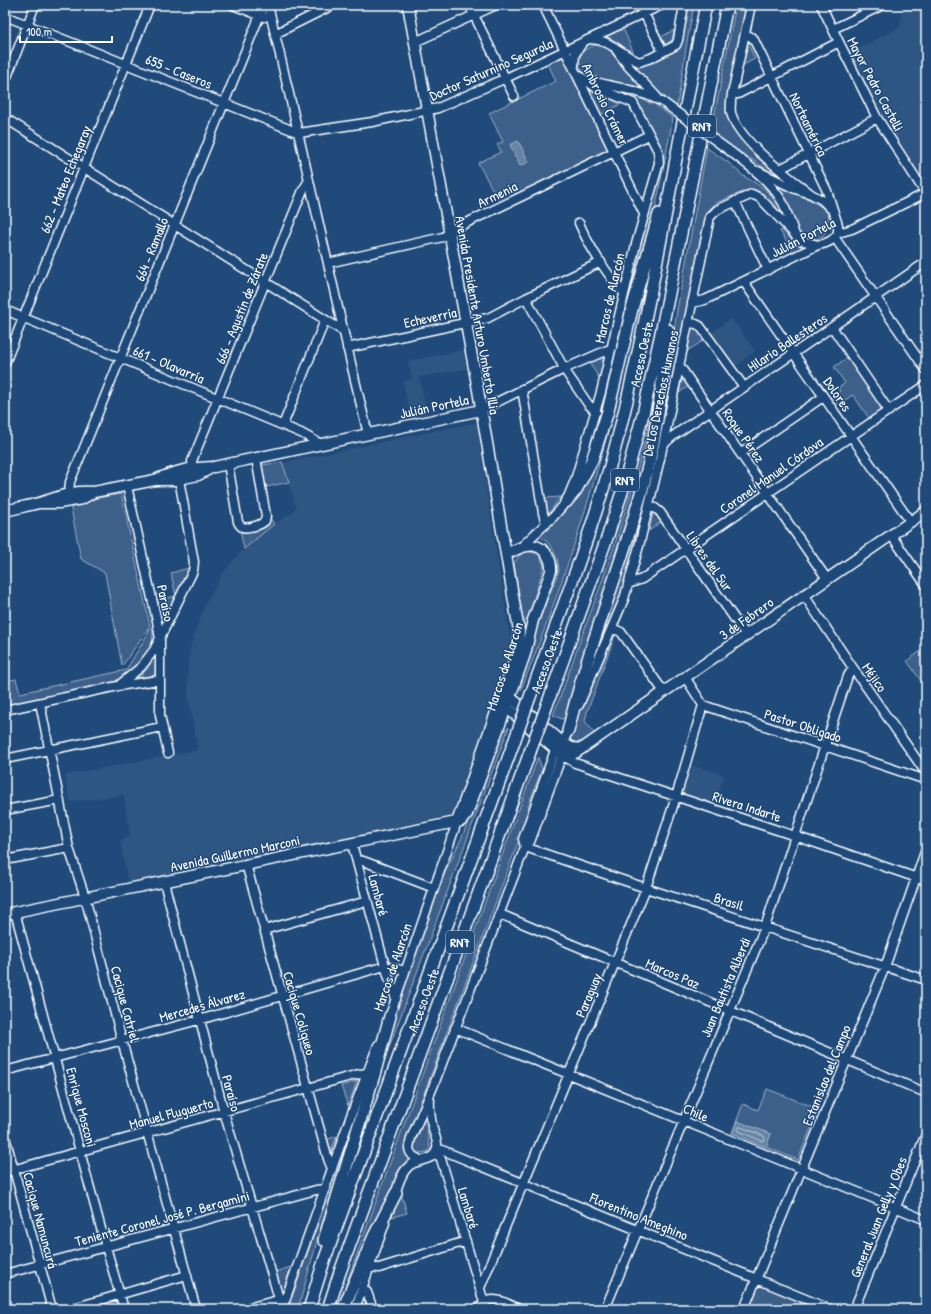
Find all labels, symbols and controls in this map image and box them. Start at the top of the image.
scale bar [20,18,112,44]
text: 100 m [26,23,52,40]
street label: Doctor Saturnino Segurola [426,33,557,106]
street label: Mayor Pedro Castelli [842,34,909,135]
street label: 655 - Caseros [143,49,215,93]
street label: Ambrosio Crámer [578,60,634,149]
street label: Norteamérica [785,89,833,160]
road number: RN7 [688,115,716,137]
street label: 662 - Mateo Echegaray [35,122,96,236]
street label: Armenia [474,176,521,212]
street label: Julián Portela [767,212,839,261]
street label: 664 - Ramallo [130,214,173,284]
street label: Avenida Presidente Arturo Umberto Illia [451,214,505,416]
street label: 666 - Agustín de Zárate [210,249,273,367]
street label: Marcos de Alarcón [589,251,629,345]
street label: Echeverría [402,302,459,332]
street label: Hilario Ballesteros [743,308,831,376]
street label: Acceso Oeste [625,319,657,389]
street label: De Los Derechos Humanos [637,328,683,458]
street label: 661 - Olavarría [130,340,208,388]
street label: Dolores [819,373,857,415]
street label: Julián Portela [398,389,471,423]
street label: Roque Pérez [718,404,770,466]
street label: Coronel Manuel Córdova [715,432,827,518]
road number: RN7 [611,469,639,491]
street label: Libres del Sur [682,527,738,595]
street label: Paraíso [153,583,179,624]
street label: 3 de Febrero [715,592,777,644]
street label: Marcos de Alarcón [481,619,527,713]
street label: Acceso Oeste [526,626,566,696]
street label: Méjico [857,659,892,696]
street label: Pastor Obligado [762,704,844,747]
street label: Rivera Indarte [710,786,784,826]
street label: Avenida Guillermo Marconi [168,830,302,876]
street label: Lambaré [364,872,394,918]
street label: Brasil [712,887,747,915]
street label: Marcos de Alarcón [368,920,416,1014]
road number: RN7 [446,931,474,953]
street label: Juan Bautista Alberdi [695,934,755,1040]
street label: Marcos Paz [643,953,703,993]
street label: Cacique Catriel [106,964,145,1045]
street label: Acceso Oeste [403,965,443,1035]
street label: Cacique Coliqueo [278,969,321,1058]
street label: Paraguay [570,970,607,1020]
street label: Mercedes Álvarez [157,984,247,1026]
street label: Estanislao del Campo [797,1021,856,1129]
street label: Enrique Mosconi [61,1065,102,1149]
street label: Paraíso [218,1073,246,1114]
street label: Manuel Fluguerto [127,1093,216,1134]
street label: Chile [680,1098,712,1126]
street label: General Juan Gelly y Obes [845,1154,912,1281]
street label: Cacique Namuncurá [18,1170,63,1271]
street label: Lambaré [454,1185,484,1231]
street label: Teniente Coronel José P. Bergamini [73,1186,252,1251]
street label: Florentino Ameghino [586,1187,691,1245]

